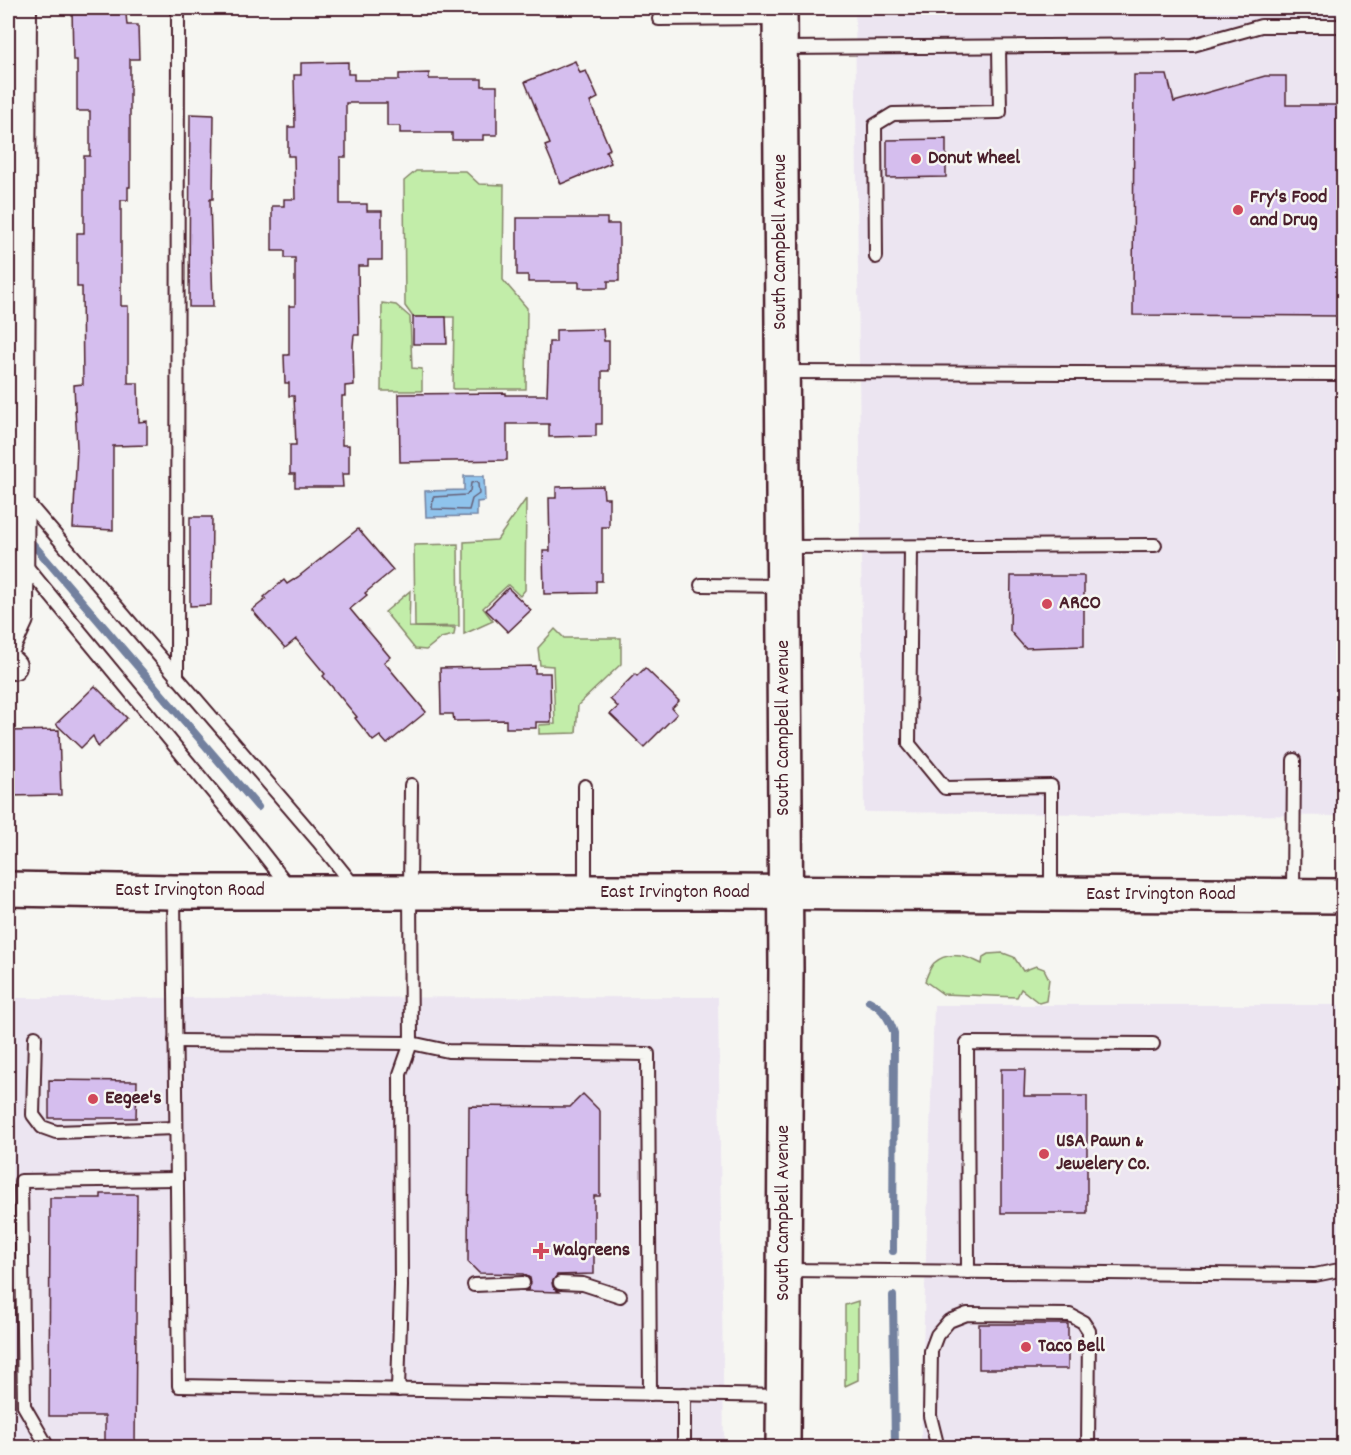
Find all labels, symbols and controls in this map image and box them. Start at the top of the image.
place label: Donut Wheel [928,145,1020,173]
marker: Donut Wheel [909,152,923,166]
street label: South Campbell Avenue [767,154,795,330]
place label: Fry's Food and Drug [1250,184,1327,235]
marker: Fry's Food and Drug [1231,203,1245,217]
place label: ARCO [1059,590,1101,618]
marker: ARCO [1040,597,1054,611]
street label: South Campbell Avenue [770,640,798,816]
street label: East Irvington Road [115,877,265,905]
street label: East Irvington Road [600,879,750,907]
street label: East Irvington Road [1086,881,1236,909]
place label: Eegee's [105,1085,162,1113]
marker: Eegee's [86,1092,100,1106]
street label: South Campbell Avenue [770,1125,798,1301]
place label: USA Pawn & Jewelery Co. [1056,1128,1150,1179]
marker: USA Pawn & Jewelery Co. [1037,1147,1051,1161]
place label: Walgreens [553,1237,630,1265]
marker: Walgreens [534,1244,548,1258]
place label: Taco Bell [1038,1333,1105,1361]
marker: Taco Bell [1019,1340,1033,1354]

